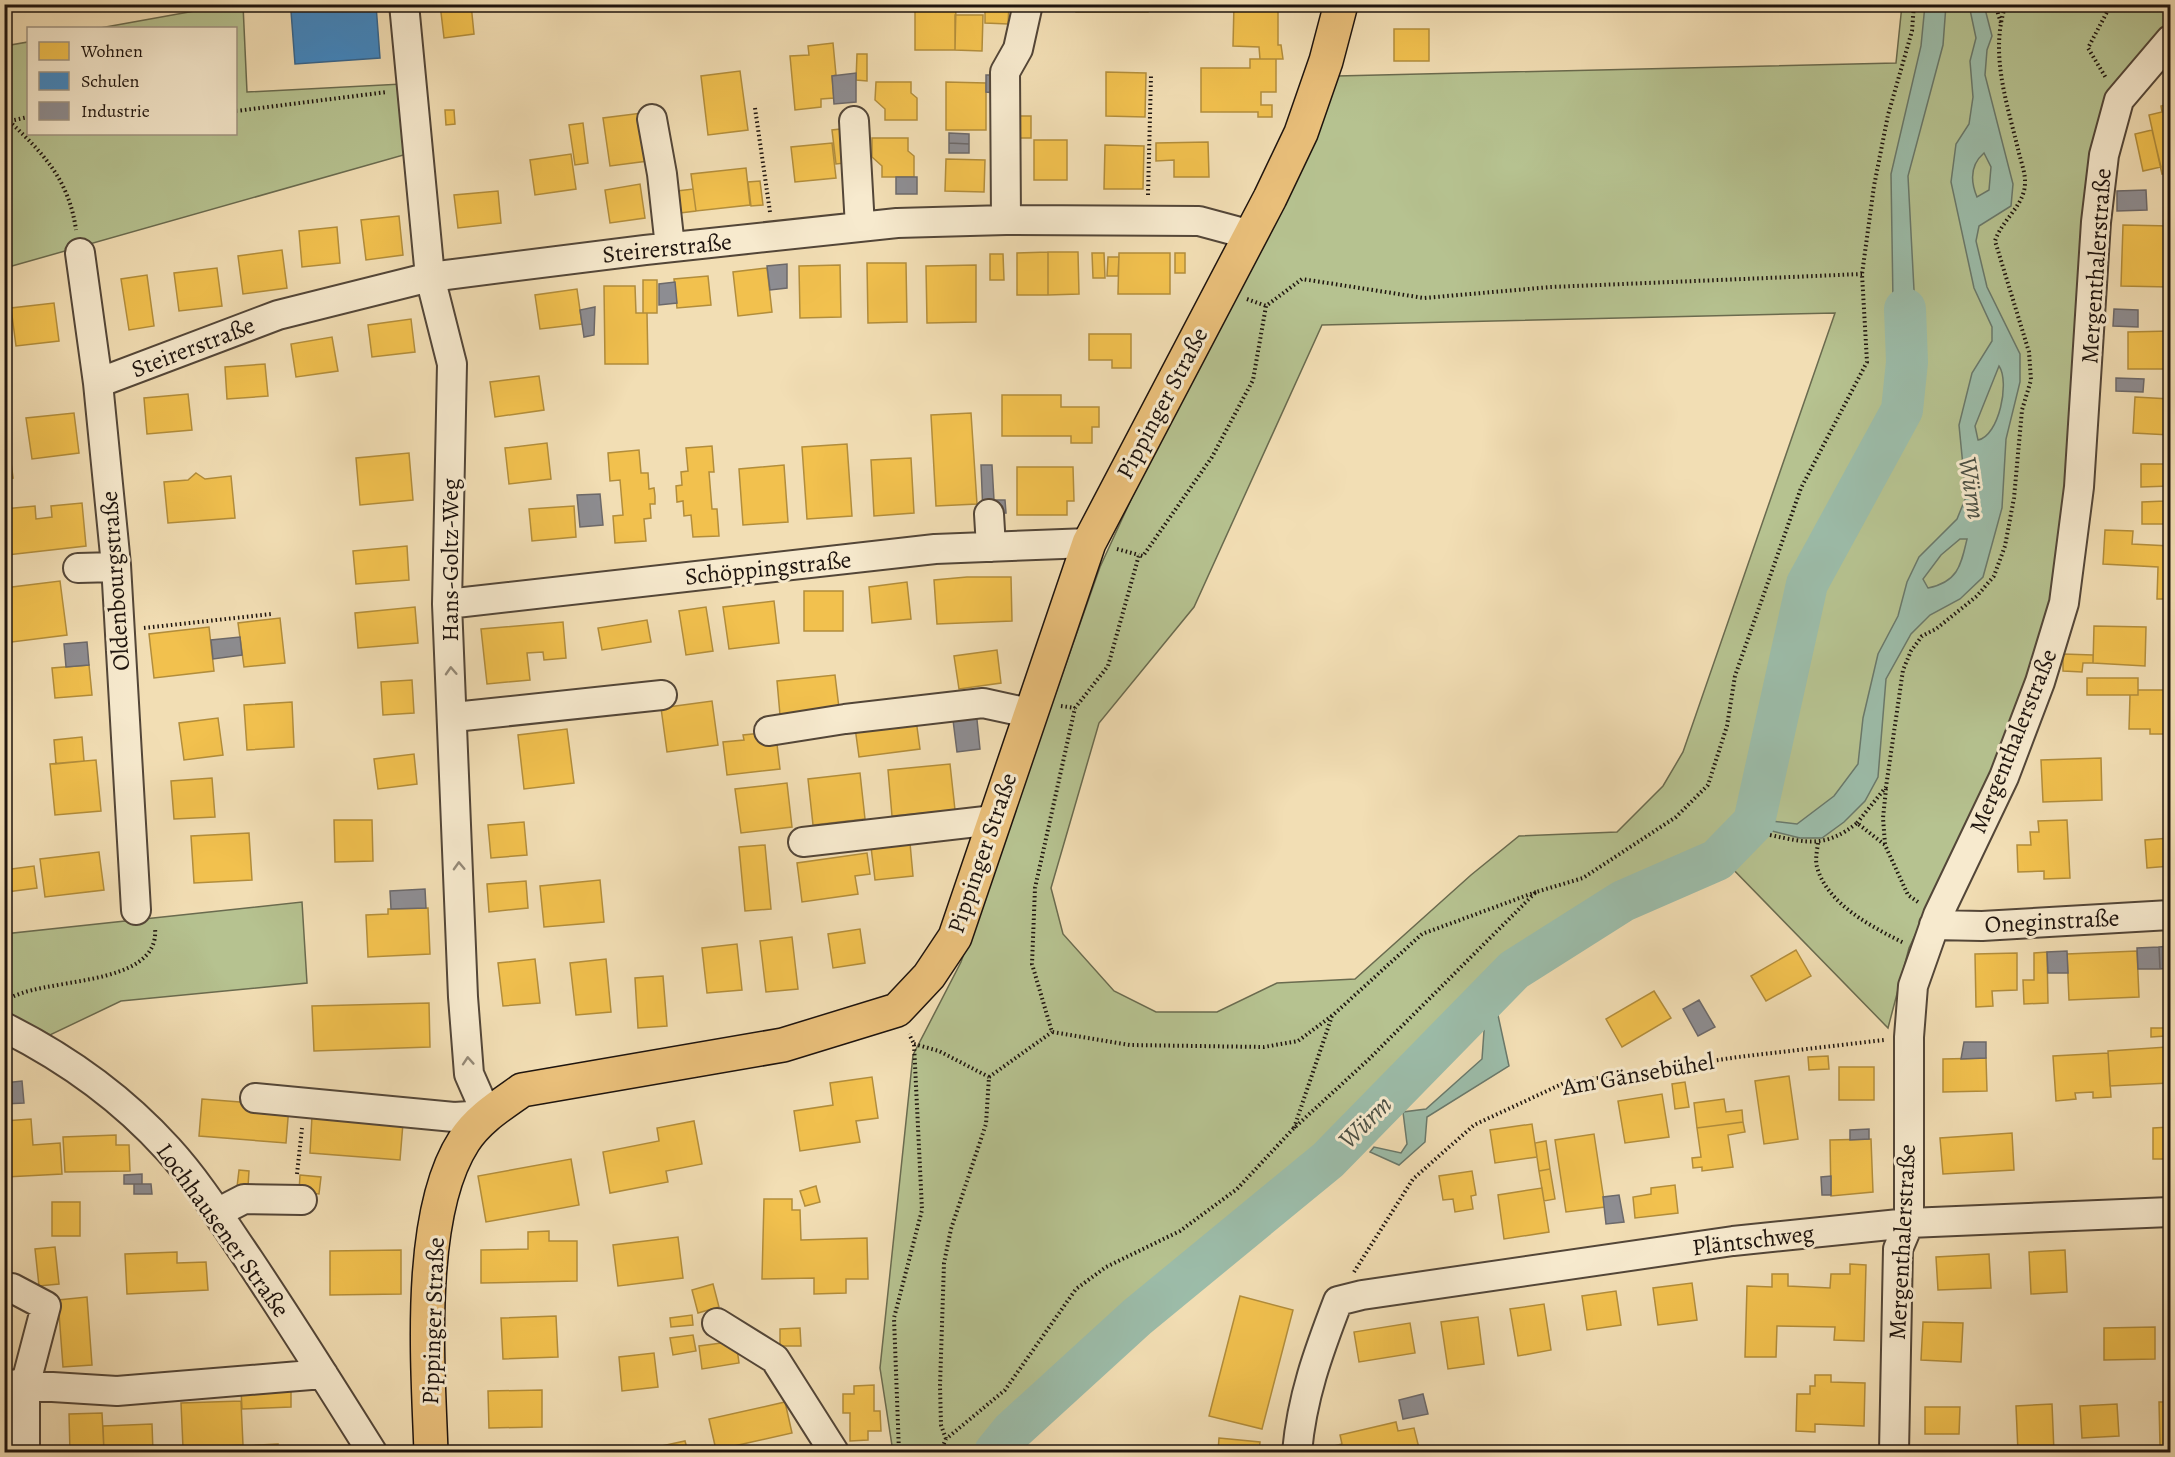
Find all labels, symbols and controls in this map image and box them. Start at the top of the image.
legend [27,27,237,135]
text: Wohnen [80,39,143,63]
text: Schulen [81,69,140,93]
text: Industrie [81,99,150,123]
street label: Mergenthalerstraße [2073,167,2119,365]
street label: Steirerstraße [601,225,733,271]
street label: Steirerstraße [127,309,259,385]
street label: Pippinger Straße [1109,322,1215,484]
water label: Würm [1950,454,1994,522]
street label: Hans-Goltz-Weg [434,478,466,642]
street label: Oldenbourgstraße [93,490,137,672]
street label: Schöppingstraße [683,543,853,593]
street label: Mergenthalerstraße [1961,644,2065,838]
one-way arrow [445,666,458,675]
street label: Pippinger Straße [940,769,1024,937]
one-way arrow [453,861,465,870]
street label: Oneginstraße [1984,901,2120,941]
street label: Am Gänsebühel [1559,1045,1716,1103]
one-way arrow [462,1056,475,1065]
water label: Würm [1330,1087,1400,1157]
street label: Lochhausener Straße [149,1136,297,1324]
street label: Mergenthalerstraße [1881,1143,1923,1341]
street label: Pläntschweg [1690,1217,1816,1263]
street label: Pippinger Straße [414,1237,452,1405]

